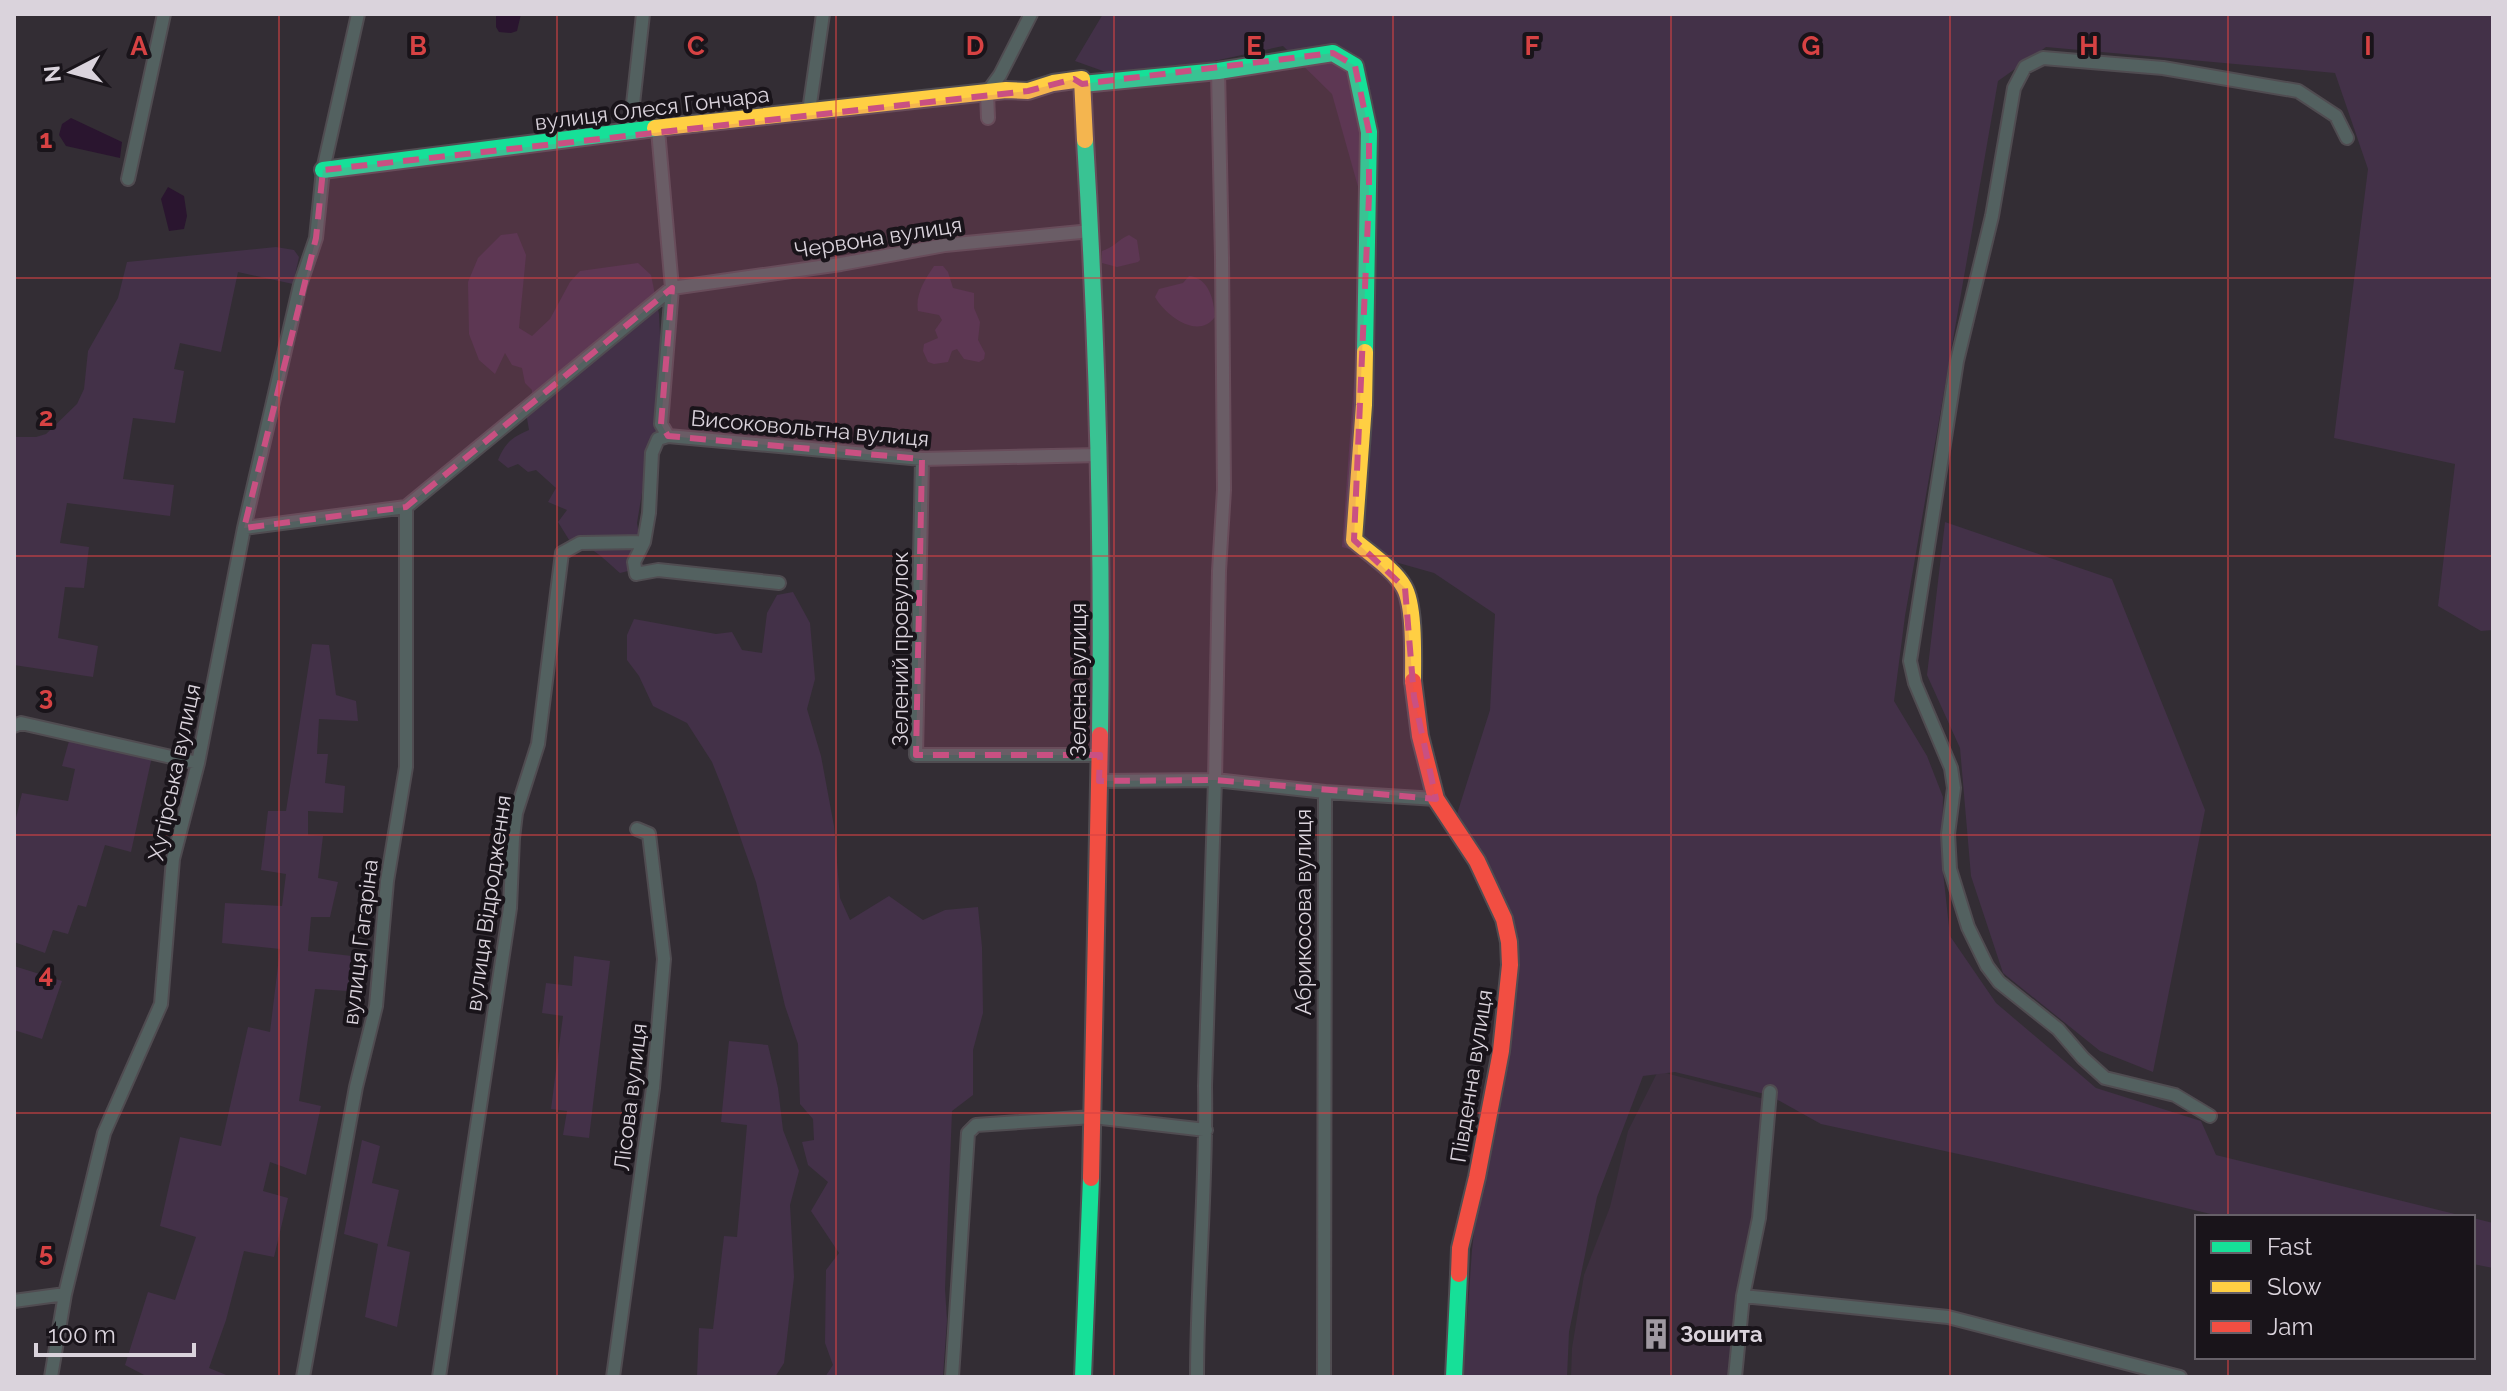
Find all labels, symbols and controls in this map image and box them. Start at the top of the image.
text: A [130,31,148,61]
text: B [409,31,427,61]
text: C [687,31,705,61]
text: D [966,31,984,61]
text: E [1246,31,1262,61]
text: F [1525,31,1540,61]
text: G [1802,31,1820,61]
text: H [2079,31,2099,61]
text: I [2364,31,2372,61]
north arrow [32,32,112,112]
text: N [38,64,66,84]
street label: вулиця Олеся Гончара [533,81,771,135]
text: 1 [40,124,53,154]
street label: Червона вулиця [792,211,964,263]
text: 2 [39,402,53,432]
street label: Високовольтна вулиця [690,405,930,451]
street label: Зелений провулок [887,552,913,746]
street label: Зелена вулиця [1065,603,1091,757]
text: 3 [39,681,53,711]
street label: Хутірська вулиця [143,681,205,863]
street label: вулиця Відродження [460,793,516,1013]
street label: Абрикосова вулиця [1290,809,1316,1015]
street label: вулиця Гагаріна [337,858,383,1026]
text: 4 [39,959,53,989]
street label: Південна вулиця [1445,988,1497,1164]
street label: Лісова вулиця [608,1022,652,1172]
legend [2195,1215,2475,1359]
text: Fast [2267,1232,2312,1261]
text: 5 [39,1237,53,1267]
text: Slow [2267,1272,2322,1301]
scale bar [36,1307,194,1357]
text: Jam [2267,1312,2313,1341]
building icon: Зошита [1639,1317,1673,1351]
text: 100 m [48,1320,116,1349]
place label: Зошита [1680,1321,1763,1347]

